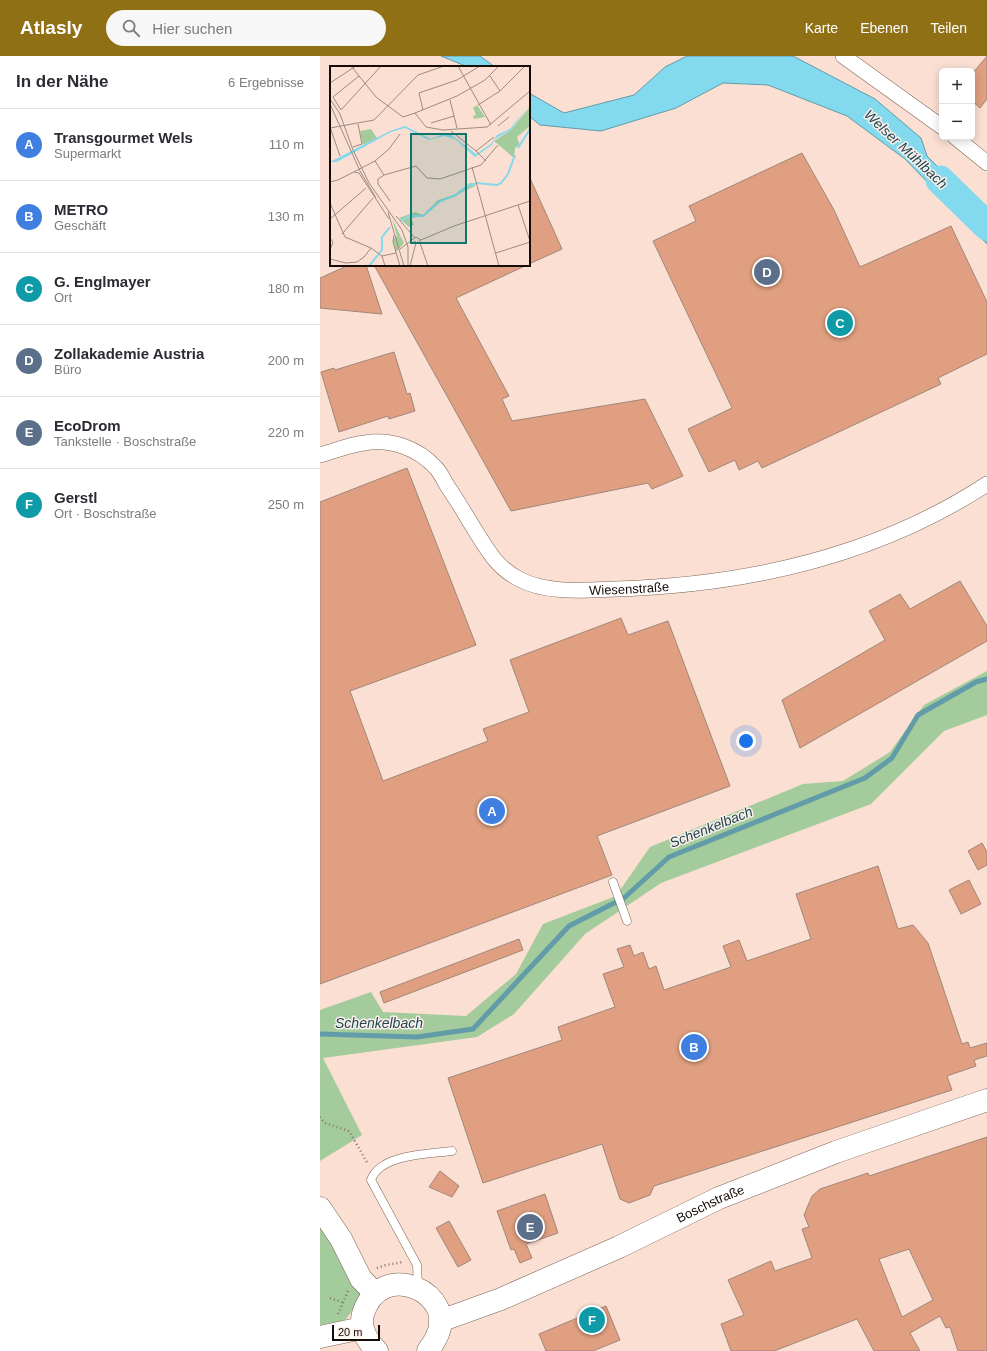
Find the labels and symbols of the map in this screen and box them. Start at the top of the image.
inset map [330,66,530,266]
water label: Welser Mühlbach [861,106,951,192]
pin: D [754,257,780,287]
pin: C [827,308,853,338]
street label: Wiesenstraße [589,579,670,598]
your location [736,731,756,751]
pin: A [479,796,505,826]
water label: Schenkelbach [667,803,755,851]
water label: Schenkelbach [335,1015,423,1031]
pin: B [681,1032,707,1062]
street label: Boschstraße [674,1182,746,1226]
pin: E [517,1212,543,1242]
pin: F [579,1305,605,1335]
scale bar [332,1323,380,1342]

